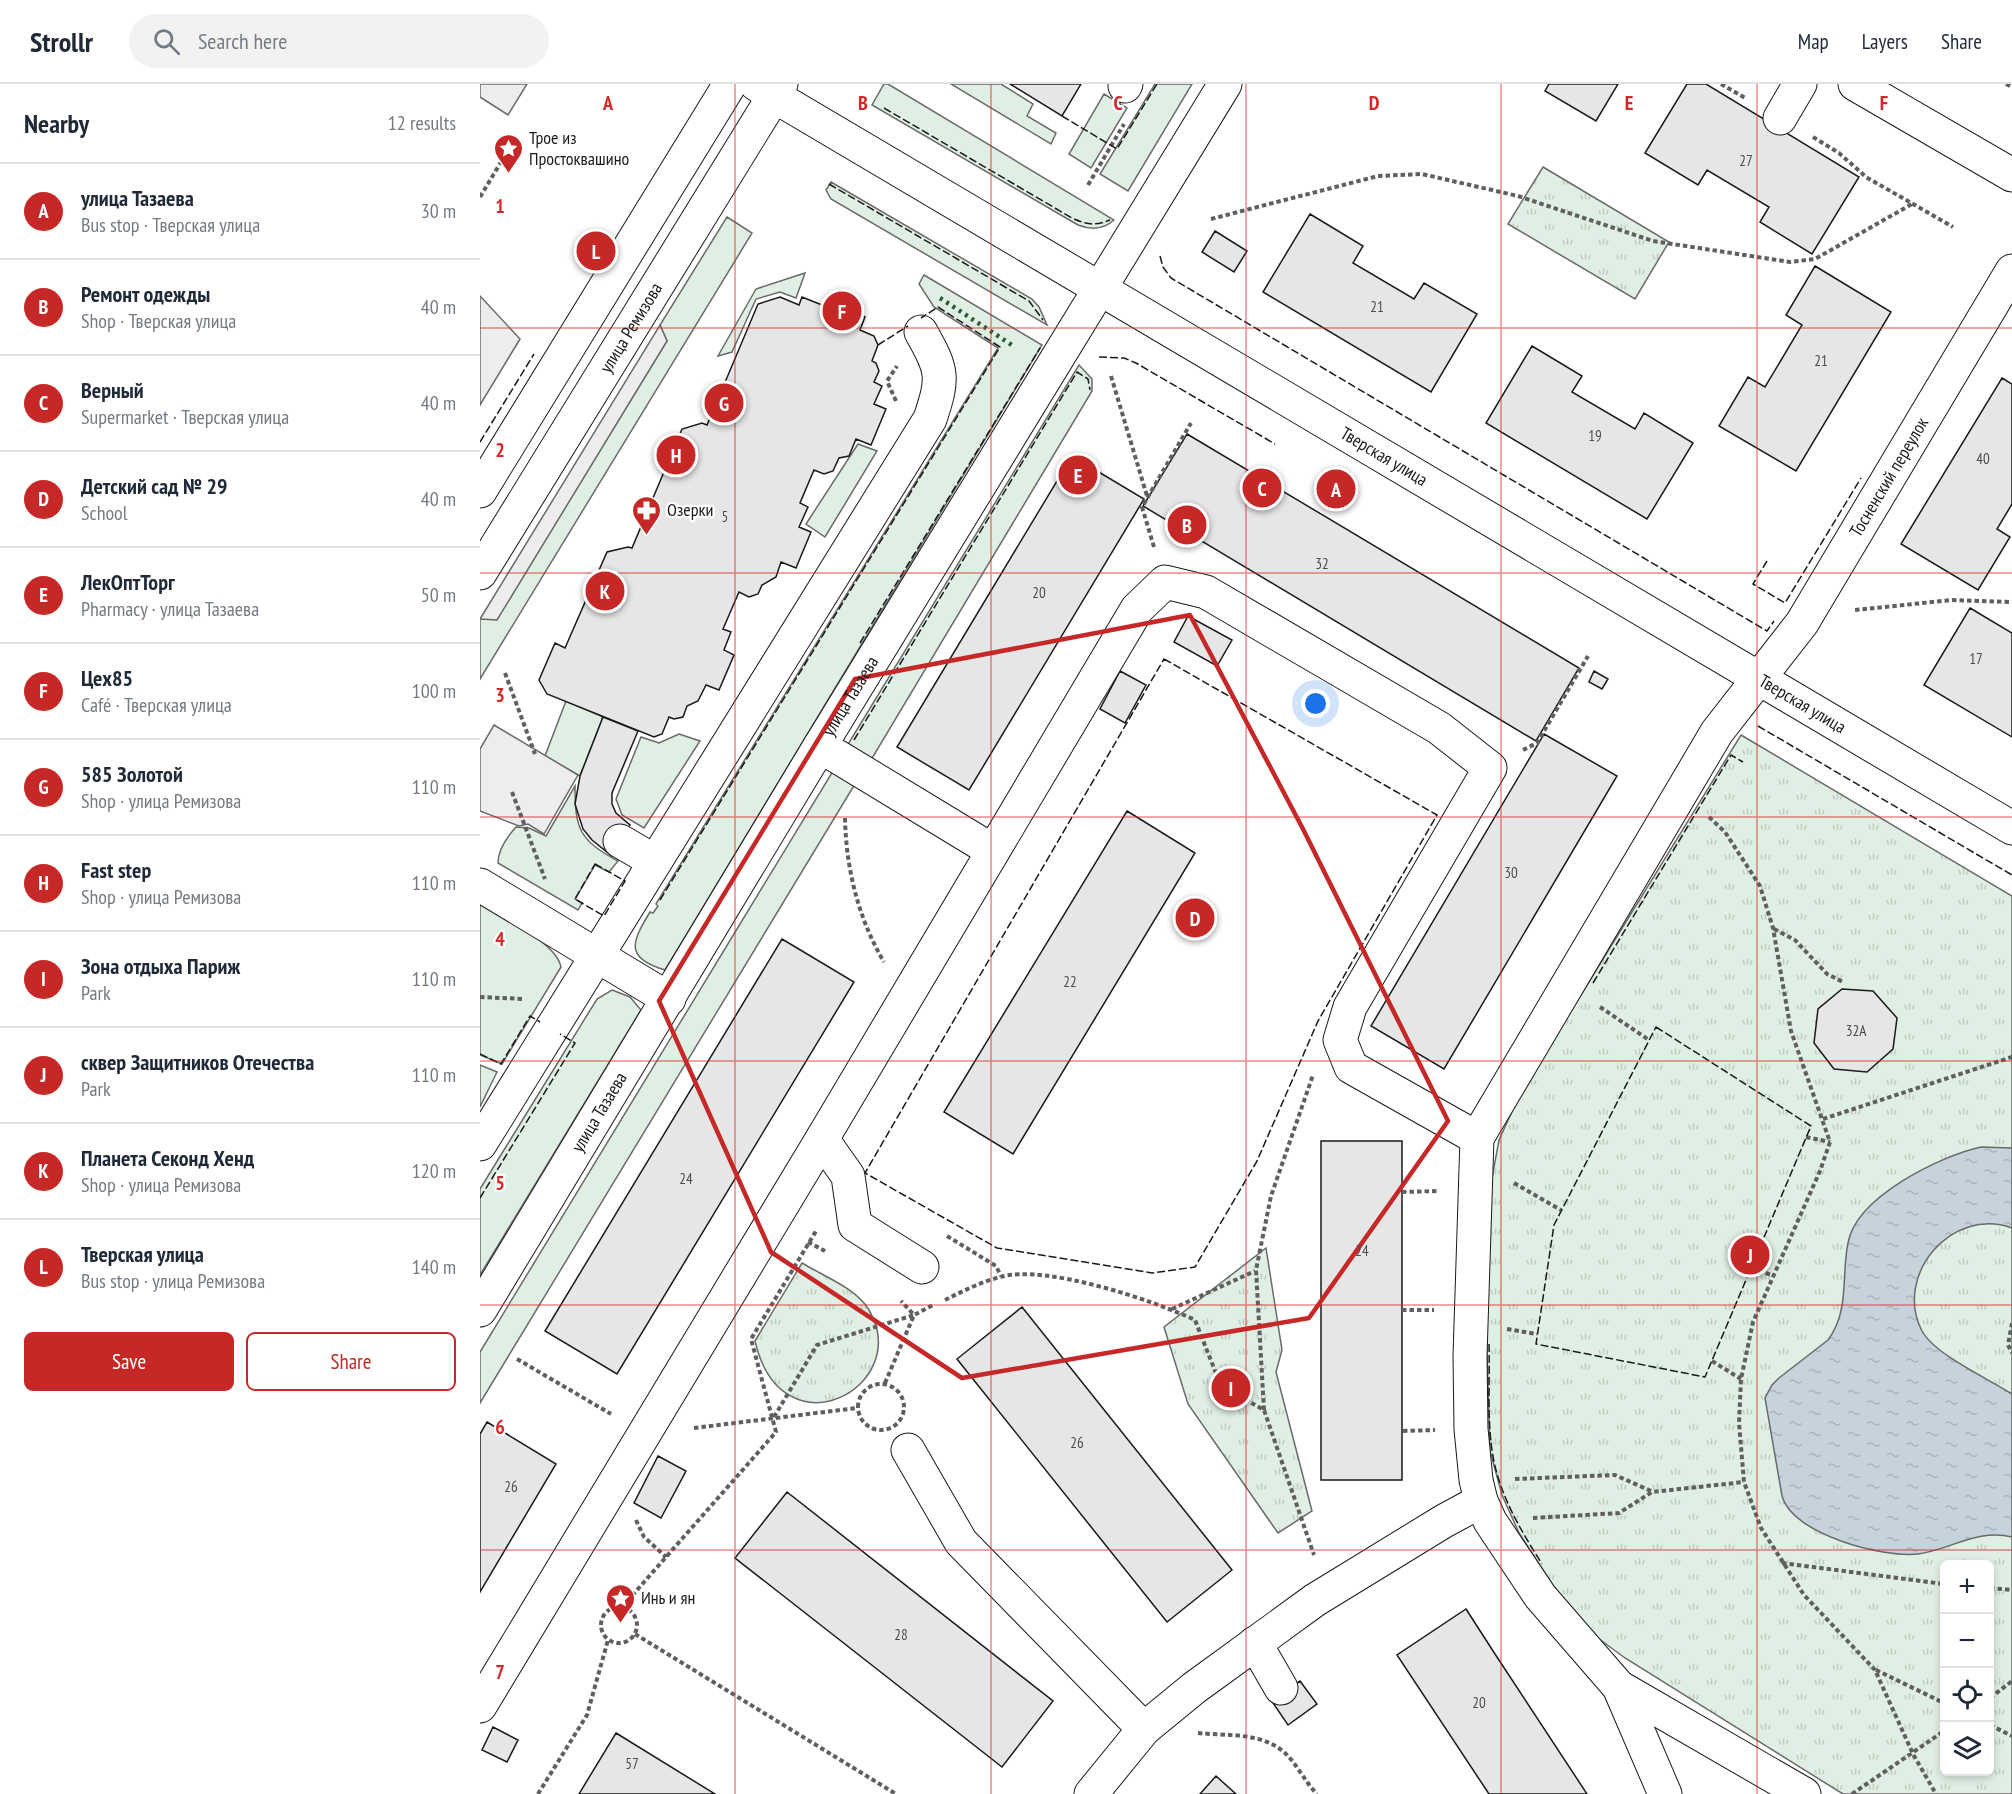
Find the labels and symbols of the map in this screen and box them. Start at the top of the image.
text: A [602,90,614,116]
text: B [858,90,868,116]
text: C [1113,90,1123,116]
text: D [1369,90,1380,116]
text: E [1625,90,1633,116]
text: F [1880,90,1888,116]
place label: Трое из Простоквашино [529,126,629,170]
place icon: Трое из Простоквашино [492,132,524,174]
house number: 27 [1739,151,1753,170]
text: 1 [495,193,505,219]
pin: L [576,228,616,274]
street label: улица Ремизова [594,278,667,377]
pin: F [822,288,862,334]
house number: 21 [1370,297,1384,316]
house number: 21 [1814,351,1828,370]
pin: G [704,380,744,426]
street label: Тосненский переулок [1844,413,1933,541]
street label: Тверская улица [1337,422,1432,491]
house number: 19 [1588,426,1602,445]
pin: H [656,432,696,478]
text: 2 [495,437,505,463]
house number: 40 [1976,449,1990,468]
pin: E [1058,452,1098,498]
pin: C [1242,466,1282,510]
pin: A [1316,466,1356,512]
pharmacy icon: Озерки [630,494,662,536]
place label: Озерки [667,498,713,521]
pin: B [1168,502,1206,548]
house number: 5 [722,507,728,526]
house number: 32 [1315,554,1329,573]
pin: K [586,568,624,614]
house number: 20 [1032,583,1046,602]
house number: 17 [1969,649,1983,668]
street label: улица Тазаева [817,652,883,740]
street label: Тверская улица [1755,669,1850,738]
text: 3 [495,682,505,708]
your location [1301,689,1330,718]
house number: 30 [1504,863,1518,882]
pin: D [1176,896,1214,940]
text: 4 [495,926,505,952]
house number: 22 [1063,972,1077,991]
house number: 32А [1846,1021,1867,1040]
street label: улица Тазаева [566,1068,632,1156]
house number: 24 [679,1169,693,1188]
text: 5 [495,1170,505,1196]
pin: J [1730,1232,1770,1278]
house number: 24 [1355,1241,1369,1260]
pin: I [1212,1366,1251,1410]
text: 6 [495,1414,505,1440]
house number: 26 [1070,1433,1084,1452]
house number: 26 [504,1477,518,1496]
place icon: Инь и ян [604,1582,636,1624]
place label: Инь и ян [641,1586,695,1609]
house number: 28 [894,1625,908,1644]
text: 7 [495,1659,505,1685]
house number: 20 [1472,1693,1486,1712]
house number: 57 [625,1754,639,1773]

